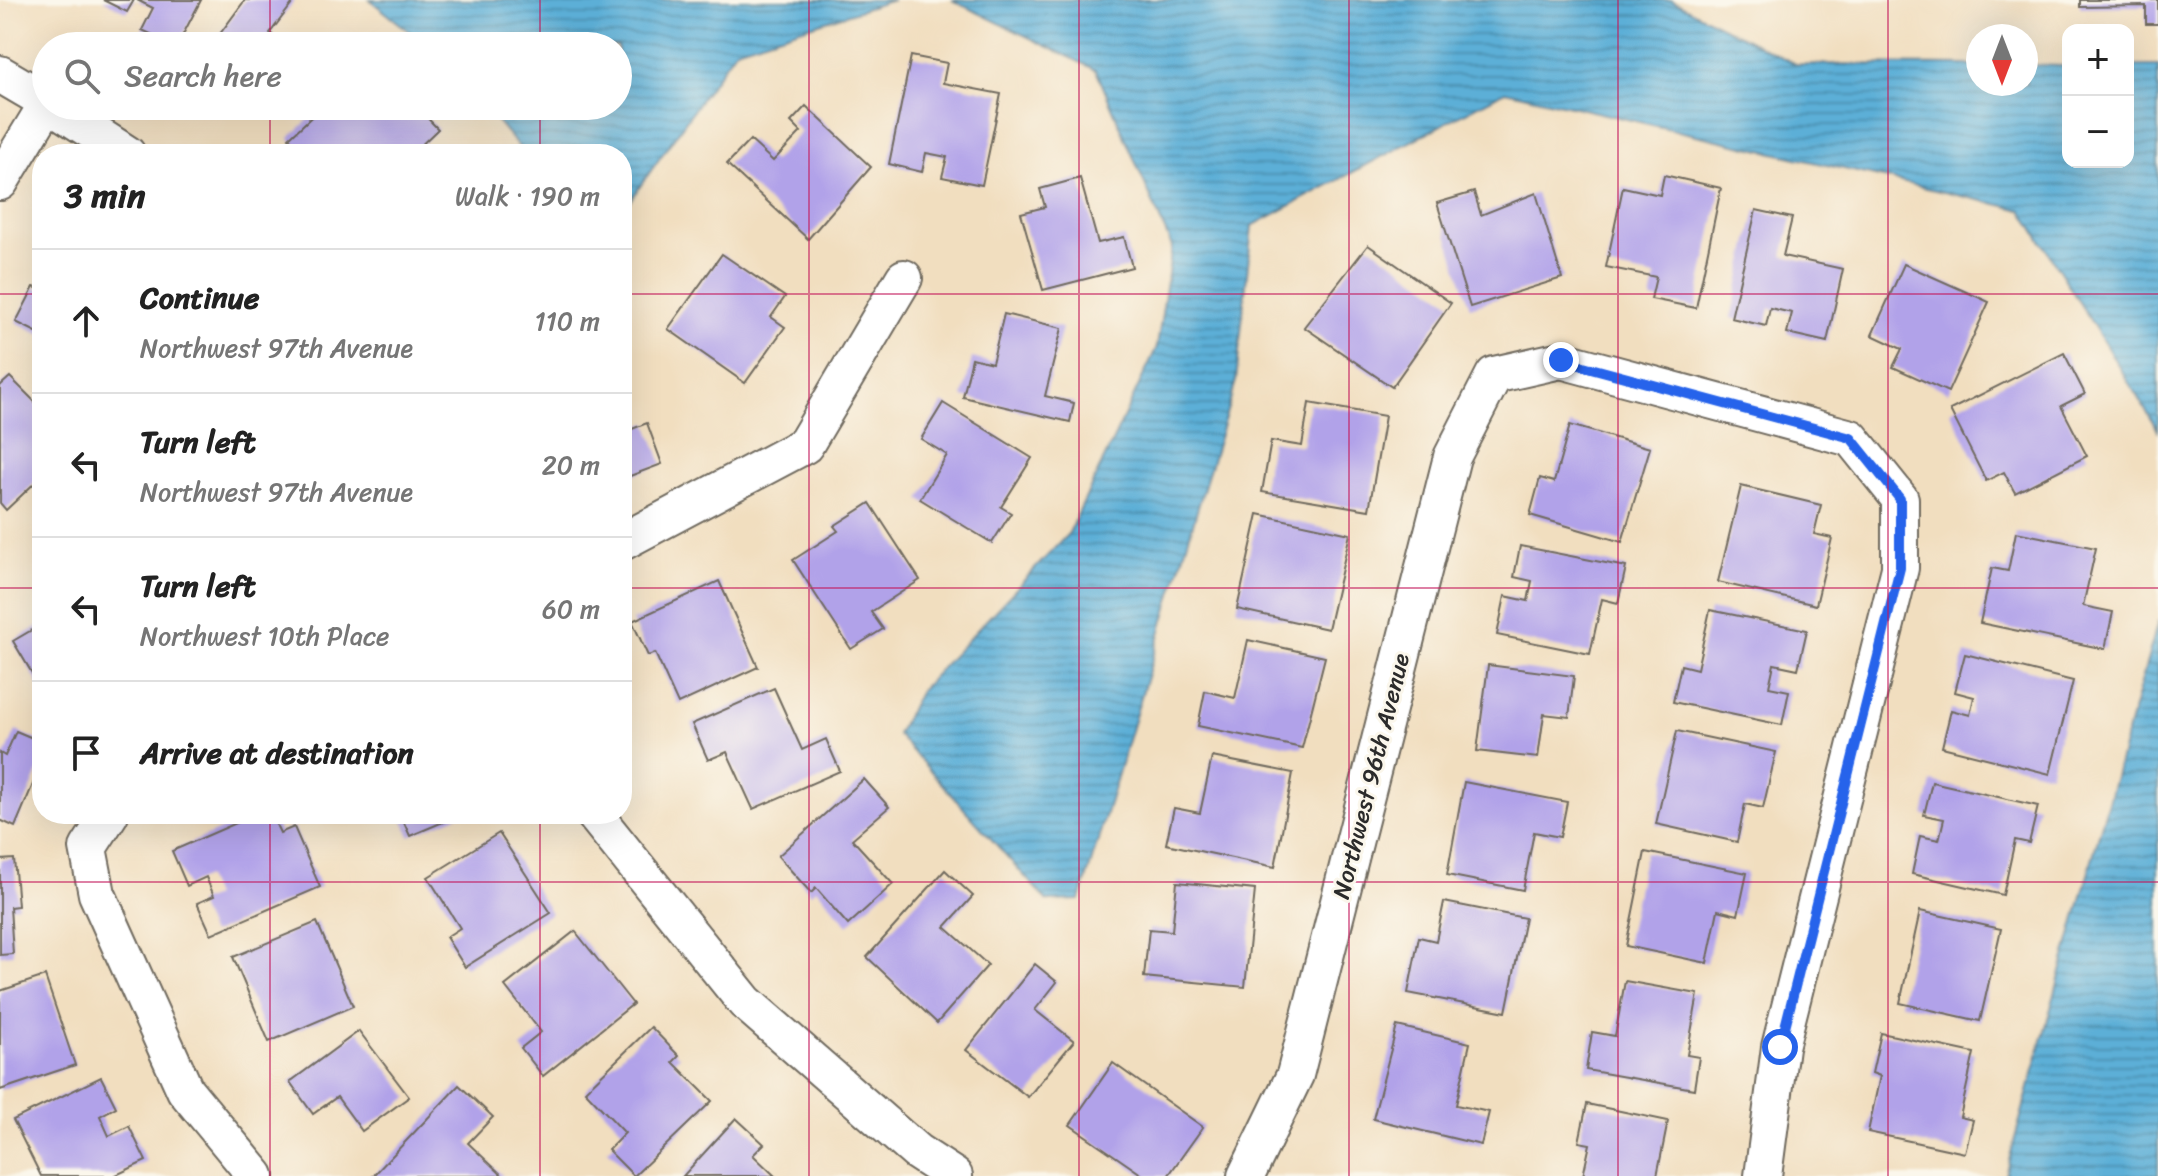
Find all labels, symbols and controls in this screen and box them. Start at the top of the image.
north arrow [1966,24,2038,96]
map controls [2062,24,2134,168]
button: + [2062,24,2134,96]
search box [32,32,632,120]
text: Search here [124,49,282,103]
icon: search [60,54,104,98]
button: − [2062,96,2134,168]
text: 3 min [64,166,145,226]
text: Walk · 190 m [455,173,600,219]
text: Continue [140,271,259,325]
text: 110 m [535,298,600,344]
icon: ahead [64,299,108,343]
text: Northwest 97th Avenue [140,325,413,371]
route end [1543,342,1579,378]
text: Turn left [140,415,256,469]
text: 20 m [542,442,600,488]
icon: left [64,443,108,487]
text: Northwest 97th Avenue [140,469,413,515]
text: Turn left [140,559,256,613]
text: 60 m [542,586,600,632]
icon: left [64,587,108,631]
text: Northwest 10th Place [140,613,389,659]
street label: Northwest 96th Avenue [1320,648,1422,903]
text: Arrive at destination [140,726,414,780]
icon: arrive [64,731,108,775]
route start [1762,1029,1798,1065]

